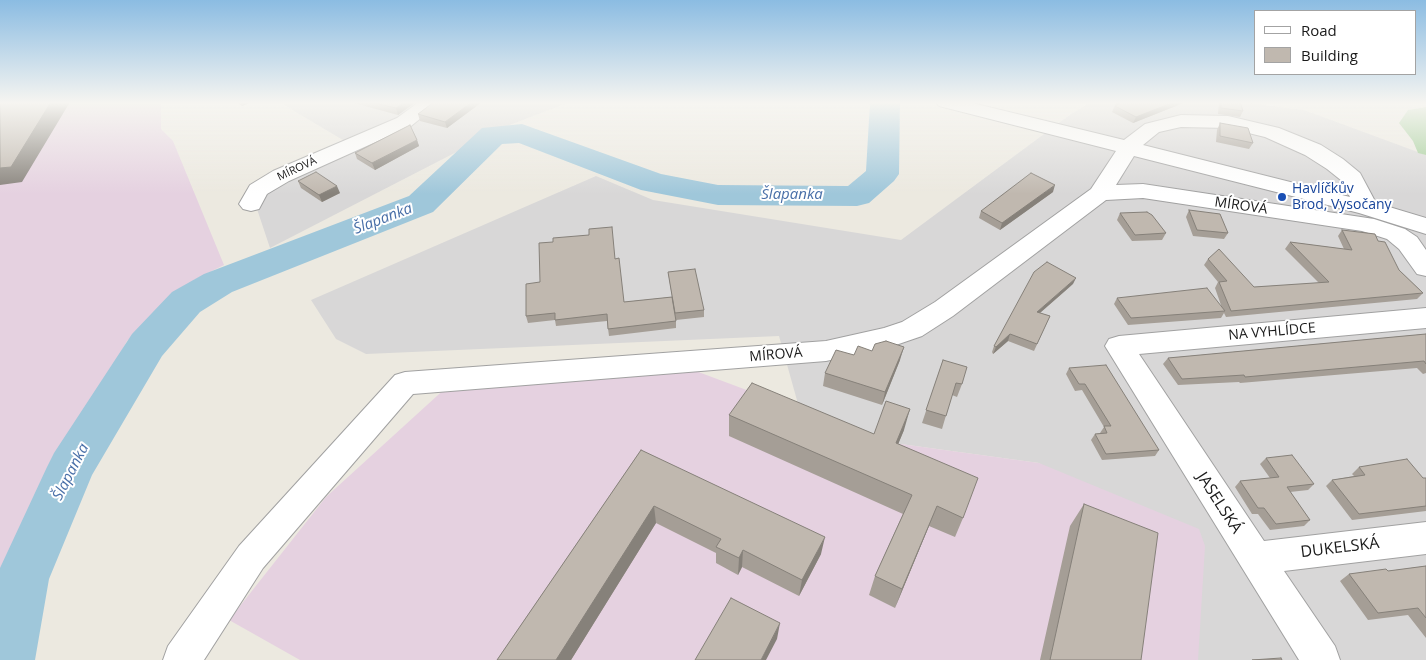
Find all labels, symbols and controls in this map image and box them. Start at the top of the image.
legend [1254,10,1416,75]
text: Road [1301,20,1337,40]
text: Building [1301,45,1358,65]
street label: MÍROVÁ [275,154,319,184]
place label: Havlíčkův Brod, Vysočany [1292,181,1392,213]
water label: Šlapanka [761,186,823,204]
marker: Havlíčkův Brod, Vysočany [1276,191,1288,203]
street label: MÍROVÁ [1213,194,1269,218]
water label: Šlapanka [351,200,415,238]
street label: NA VYHLÍDCE [1228,320,1316,344]
street label: MÍROVÁ [749,344,803,366]
water label: Šlapanka [49,441,93,503]
street label: JASELSKÁ [1192,469,1246,537]
street label: DUKELSKÁ [1300,534,1380,562]

